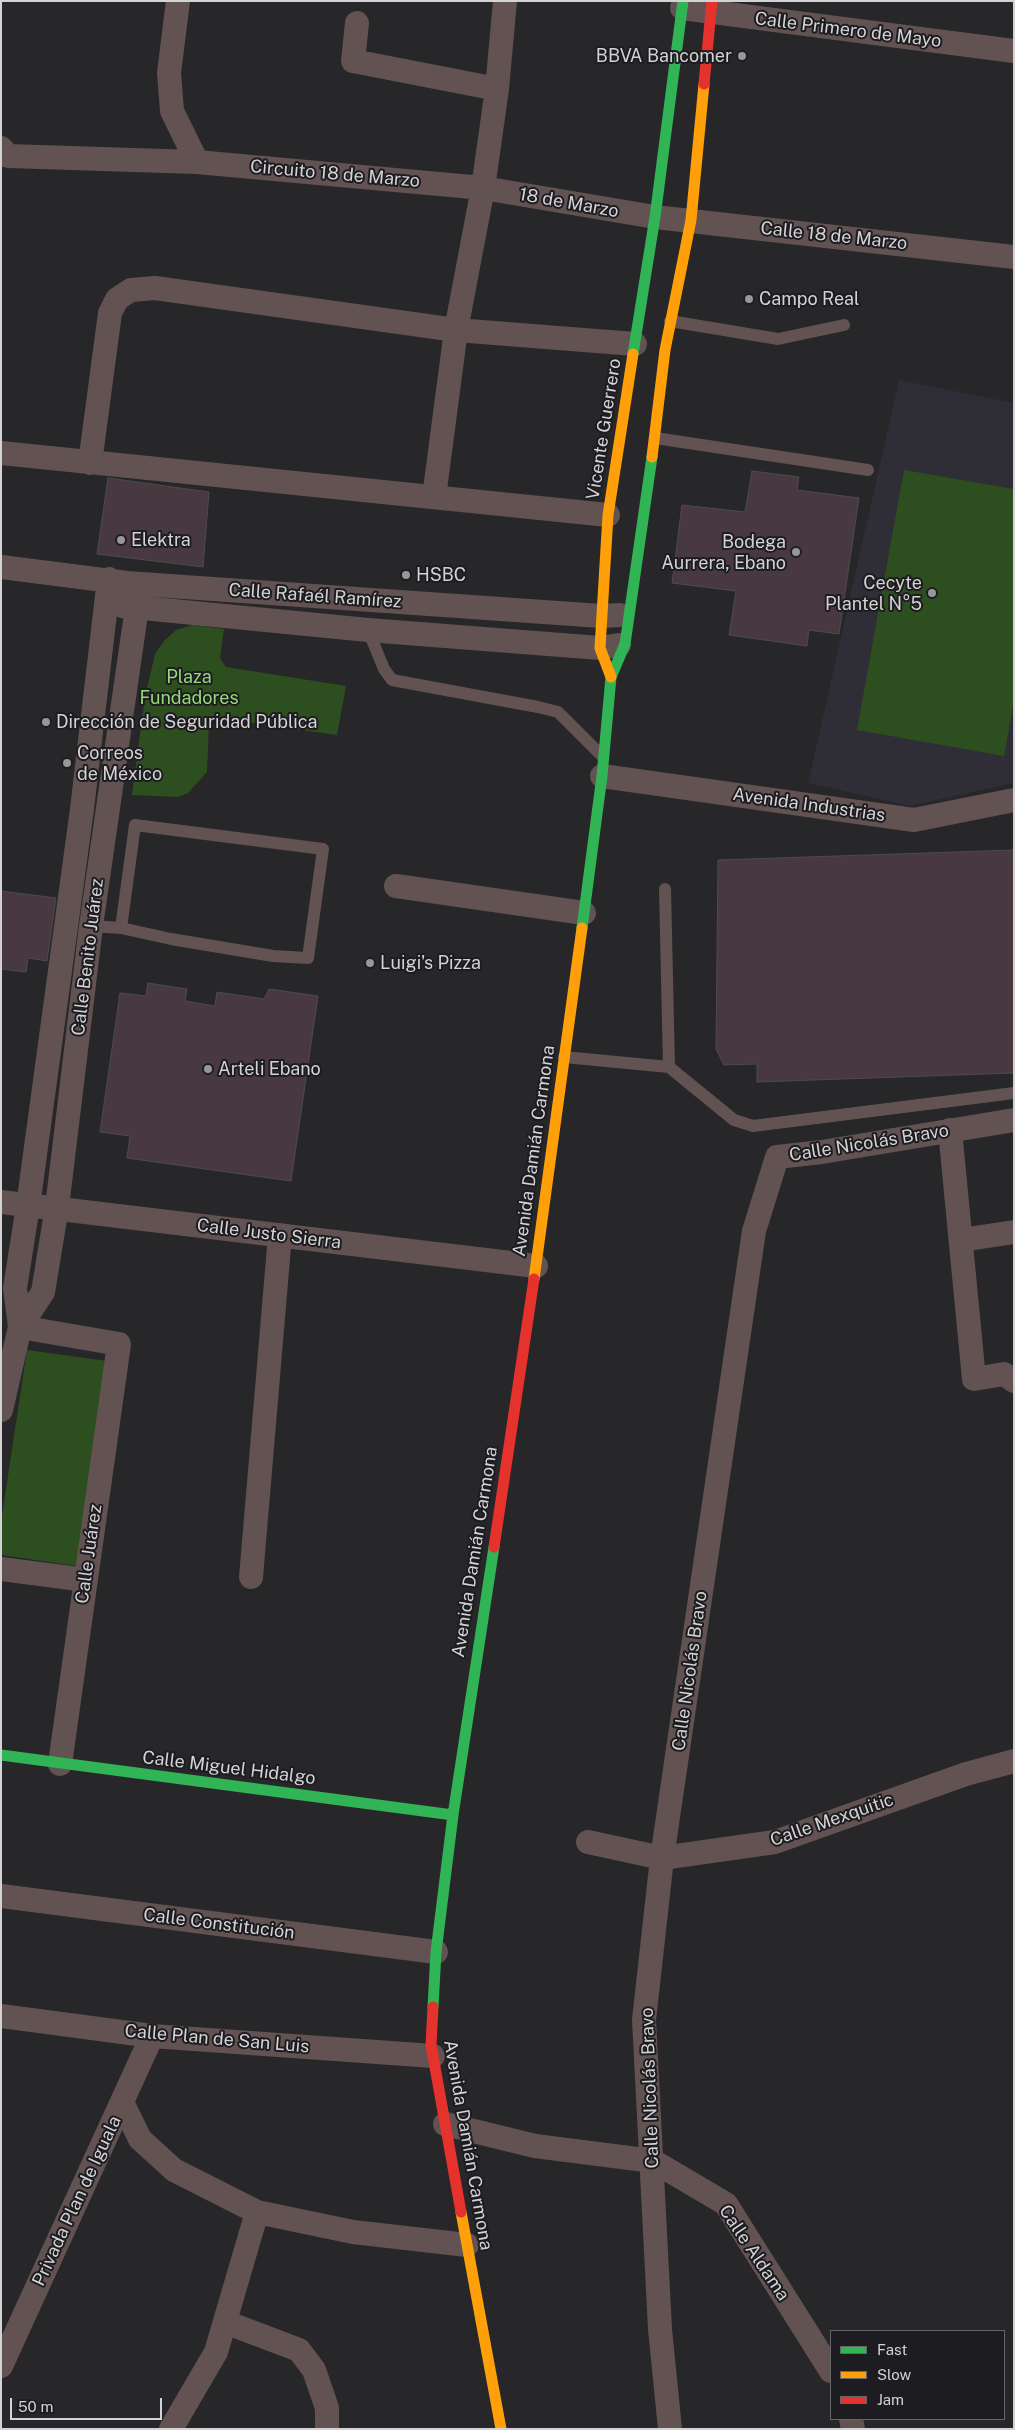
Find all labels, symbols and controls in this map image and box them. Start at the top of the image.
street label: Calle Primero de Mayo [754,8,942,52]
place label: BBVA Bancomer [596,45,732,67]
marker: BBVA Bancomer [736,50,748,62]
street label: Circuito 18 de Marzo [249,156,421,192]
street label: 18 de Marzo [518,184,620,222]
street label: Calle 18 de Marzo [760,218,908,254]
place label: Campo Real [759,288,859,310]
marker: Campo Real [743,293,755,305]
street label: Vicente Guerrero [582,357,626,501]
place label: Elektra [131,529,191,551]
place label: Bodega Aurrera, Ebano [661,531,786,574]
marker: Elektra [115,534,127,546]
marker: Bodega Aurrera, Ebano [790,546,802,558]
place label: HSBC [416,564,466,586]
marker: HSBC [400,569,412,581]
place label: Cecyte Plantel N°5 [825,572,922,614]
street label: Calle Rafaél Ramírez [228,579,402,613]
marker: Cecyte Plantel N°5 [926,587,938,599]
park label: Plaza Fundadores [139,666,239,709]
place label: Dirección de Seguridad Pública [56,711,317,733]
marker: Dirección de Seguridad Pública [40,716,52,728]
place label: Correos de México [77,742,162,784]
marker: Correos de México [61,757,73,769]
street label: Avenida Industrias [731,784,887,826]
street label: Calle Benito Juárez [68,877,108,1037]
place label: Luigi's Pizza [380,952,481,974]
marker: Luigi's Pizza [364,957,376,969]
street label: Avenida Damián Carmona [508,1044,560,1258]
place label: Arteli Ebano [218,1058,321,1080]
marker: Arteli Ebano [202,1063,214,1075]
street label: Calle Nicolás Bravo [788,1120,950,1166]
street label: Calle Justo Sierra [196,1214,342,1254]
street label: Avenida Damián Carmona [448,1445,502,1659]
street label: Calle Juárez [71,1503,107,1605]
street label: Calle Nicolás Bravo [668,1590,712,1752]
street label: Calle Miguel Hidalgo [141,1747,317,1789]
street label: Calle Mexquitic [767,1789,897,1851]
street label: Calle Constitución [142,1904,296,1944]
street label: Calle Nicolás Bravo [636,2007,664,2169]
street label: Calle Plan de San Luis [124,2020,310,2058]
street label: Avenida Damián Carmona [439,2038,497,2252]
street label: Privada Plan de Iguala [28,2112,126,2290]
street label: Calle Aldama [714,2201,794,2305]
legend [830,2330,1005,2420]
text: Fast [877,2341,907,2358]
text: Slow [877,2366,911,2383]
scale bar [12,2388,165,2420]
text: Jam [877,2391,904,2408]
text: 50 m [18,2398,53,2415]

